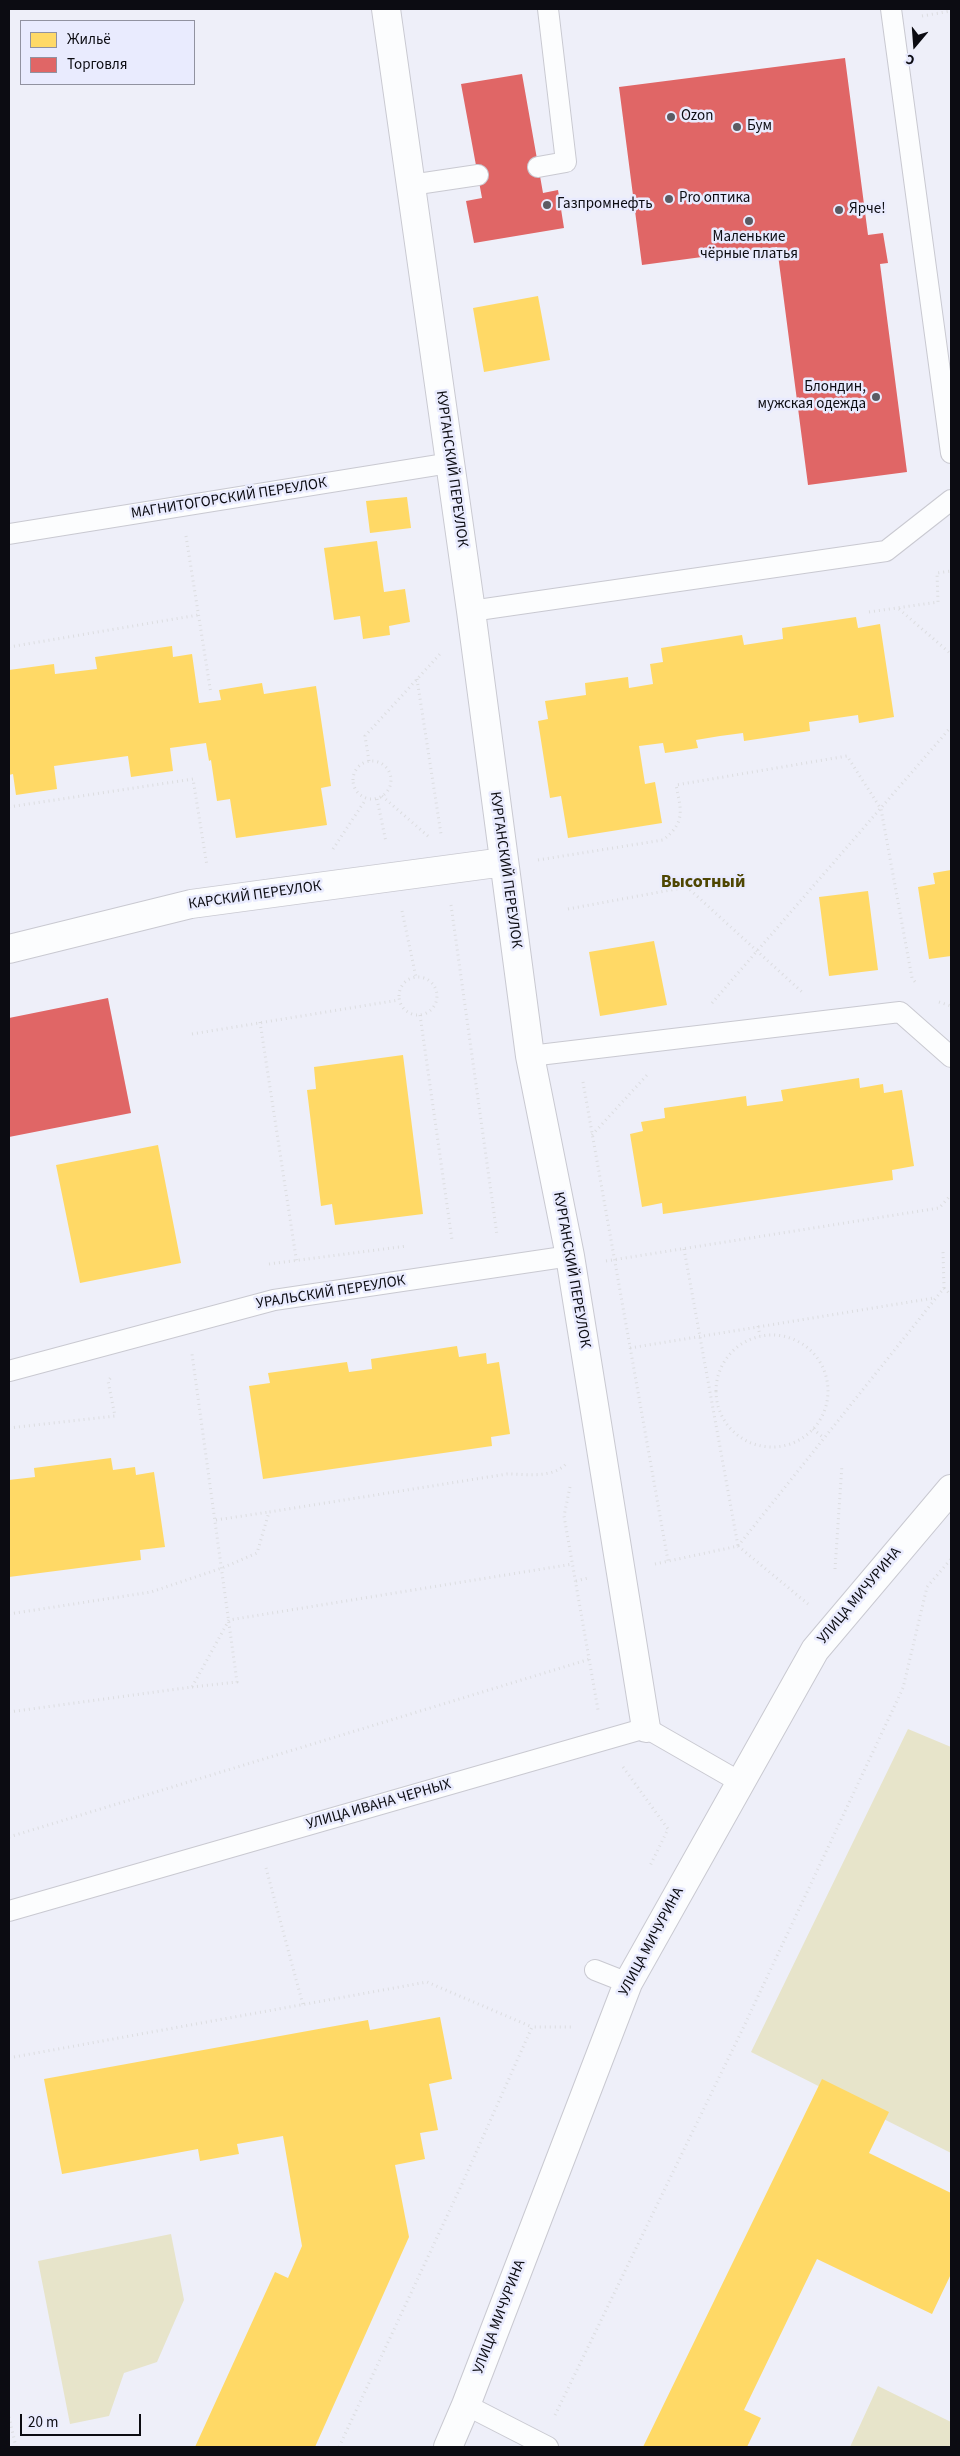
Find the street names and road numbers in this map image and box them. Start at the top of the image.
street label: КУРГАНСКИЙ ПЕРЕУЛОК [431,389,471,549]
street label: МАГНИТОГОРСКИЙ ПЕРЕУЛОК [130,475,328,523]
street label: КУРГАНСКИЙ ПЕРЕУЛОК [485,790,525,950]
street label: КАРСКИЙ ПЕРЕУЛОК [187,878,323,914]
street label: КУРГАНСКИЙ ПЕРЕУЛОК [548,1191,594,1349]
street label: УРАЛЬСКИЙ ПЕРЕУЛОК [255,1272,407,1314]
street label: УЛИЦА МИЧУРИНА [814,1544,906,1648]
street label: УЛИЦА ИВАНА ЧЕРНЫХ [305,1776,453,1834]
street label: УЛИЦА МИЧУРИНА [616,1885,688,1999]
street label: УЛИЦА МИЧУРИНА [470,2257,530,2377]

